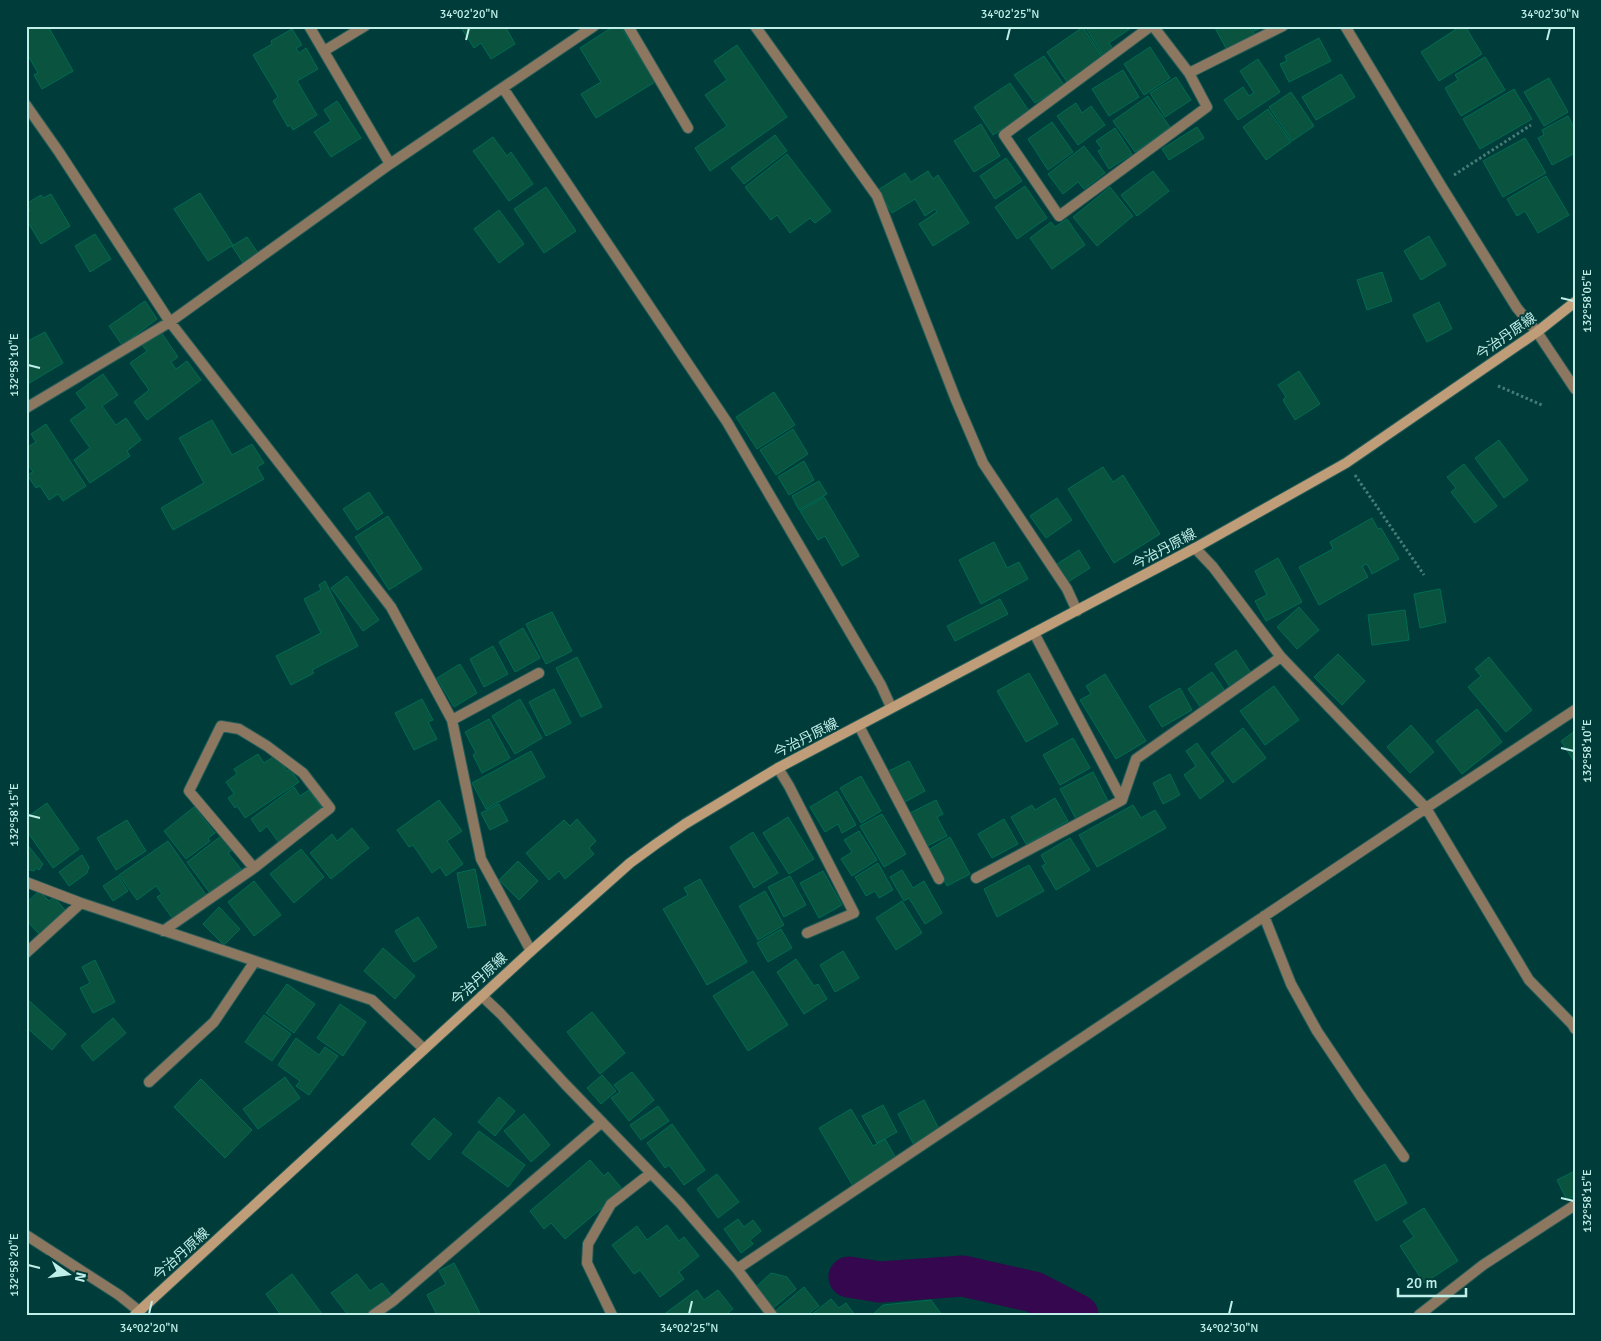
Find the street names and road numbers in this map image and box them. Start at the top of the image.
street label: 今治丹原線 [1472,309,1540,363]
street label: 今治丹原線 [1129,525,1199,573]
street label: 今治丹原線 [771,715,841,761]
street label: 今治丹原線 [447,949,511,1009]
street label: 今治丹原線 [149,1224,213,1284]

